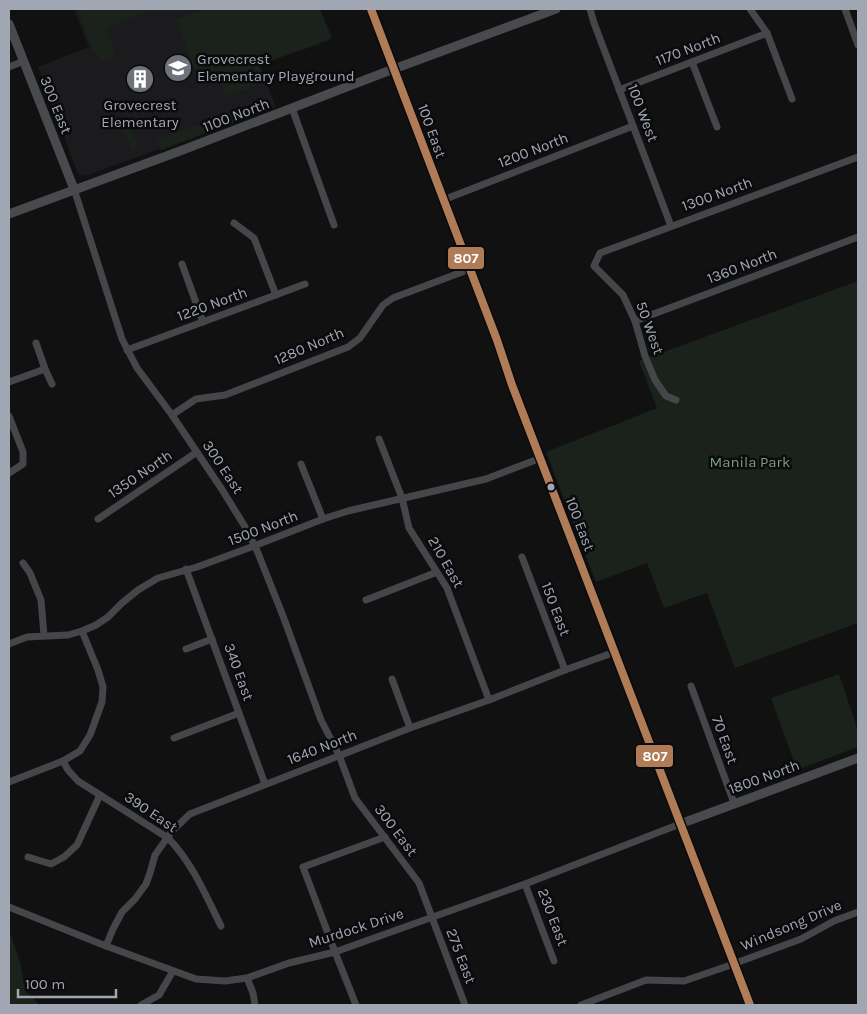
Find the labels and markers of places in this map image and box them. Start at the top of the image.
place label: Grovecrest Elementary Playground [197,50,355,85]
school or university icon: Grovecrest Elementary Playground [163,53,193,83]
building icon: Grovecrest Elementary [125,64,155,94]
place label: Grovecrest Elementary [101,96,179,131]
unlabelled marker [546,482,556,492]

